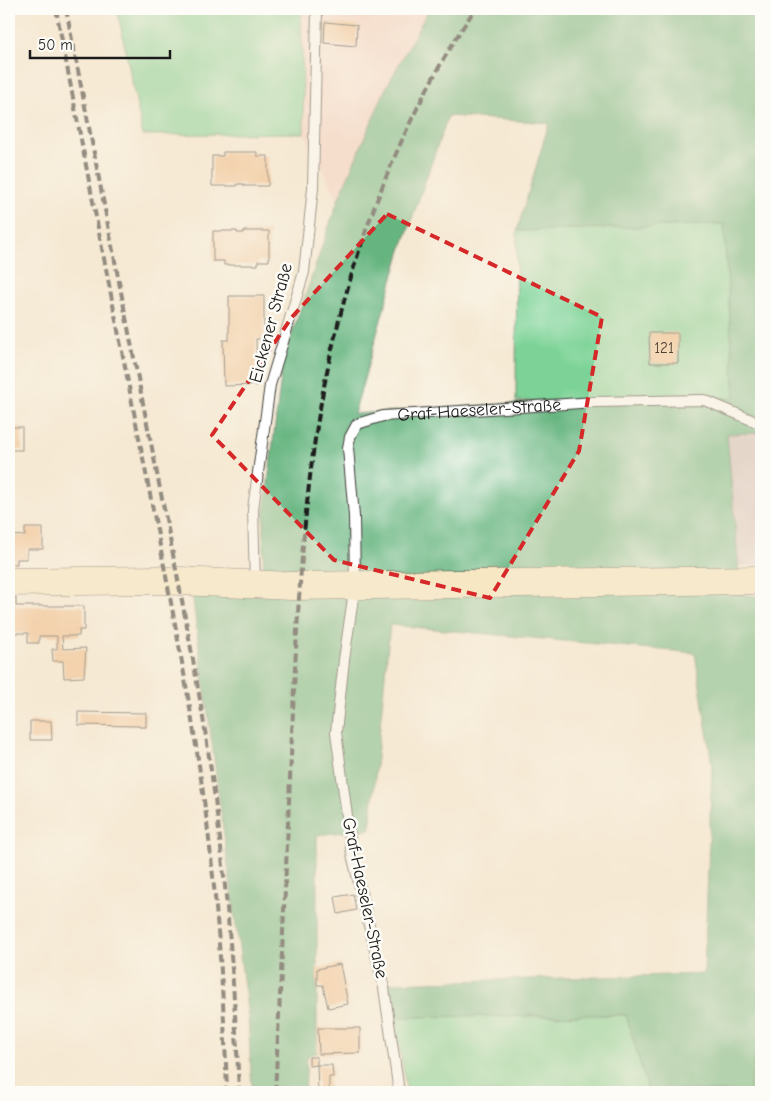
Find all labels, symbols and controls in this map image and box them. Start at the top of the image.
scale bar [30,28,170,60]
text: 50 m [38,36,73,54]
street label: Eickener Straße [245,261,297,385]
house number: 121 [654,339,674,357]
street label: Graf-Haeseler-Straße [397,394,562,426]
street label: Graf-Haeseler-Straße [338,816,392,980]

